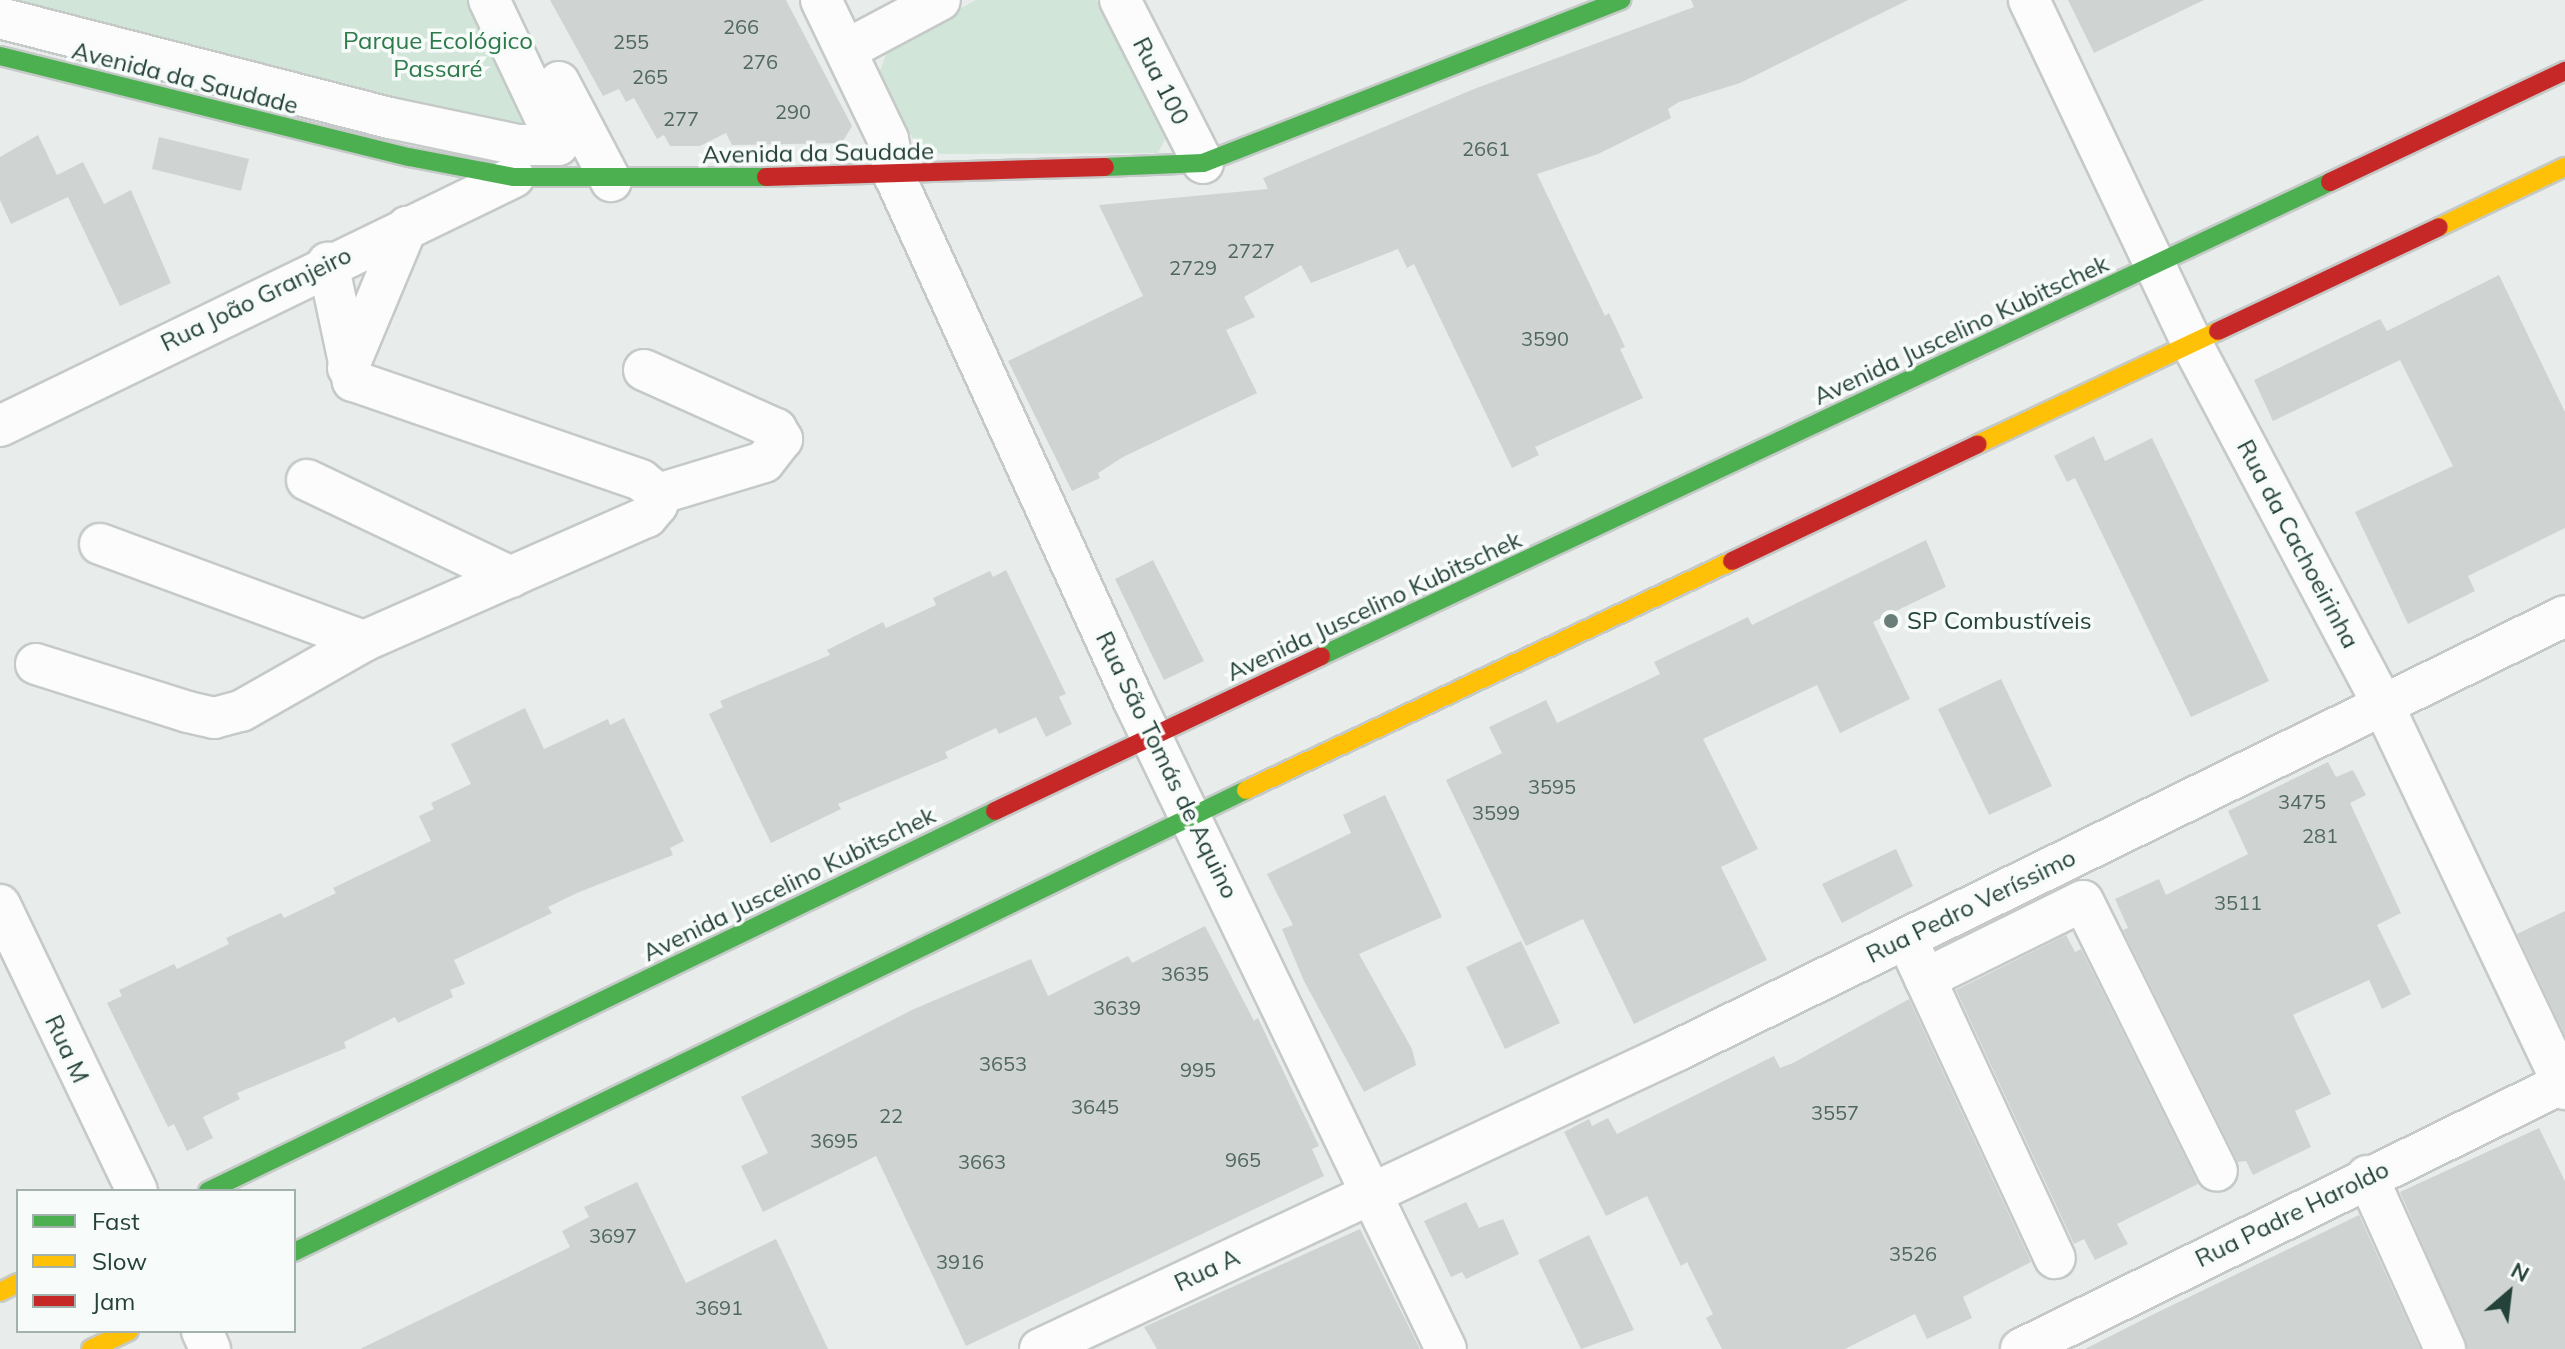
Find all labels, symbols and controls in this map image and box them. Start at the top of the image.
house number: 266 [723,14,759,38]
park label: Parque Ecológico Passaré [343,27,533,83]
house number: 255 [613,29,649,53]
street label: Rua 100 [1127,32,1195,130]
street label: Avenida da Saudade [69,36,301,120]
house number: 276 [742,49,778,73]
house number: 265 [632,64,668,88]
house number: 290 [775,99,811,123]
house number: 277 [663,106,699,130]
house number: 2661 [1462,136,1510,160]
street label: Avenida da Saudade [702,137,934,169]
house number: 2727 [1227,238,1275,262]
street label: Rua João Granjeiro [156,240,356,358]
street label: Avenida Juscelino Kubitschek [1809,249,2113,411]
house number: 2729 [1169,255,1217,279]
house number: 3590 [1521,326,1569,350]
street label: Rua da Cachoeirinha [2231,435,2365,653]
street label: Avenida Juscelino Kubitschek [1222,525,1526,687]
place label: SP Combustíveis [1907,607,2092,635]
marker: SP Combustíveis [1882,612,1900,630]
street label: Rua São Tomás de Aquino [1090,627,1244,903]
house number: 3595 [1528,774,1576,798]
house number: 3475 [2278,789,2326,813]
house number: 3599 [1472,800,1520,824]
street label: Avenida Juscelino Kubitschek [638,801,940,967]
house number: 281 [2302,823,2338,847]
street label: Rua Pedro Veríssimo [1862,843,2080,969]
house number: 3511 [2214,890,2262,914]
house number: 3635 [1161,961,1209,985]
house number: 3639 [1093,995,1141,1019]
street label: Rua M [39,1010,95,1088]
house number: 3653 [979,1051,1027,1075]
house number: 995 [1180,1057,1216,1081]
house number: 3645 [1071,1094,1119,1118]
house number: 3557 [1811,1100,1859,1124]
house number: 22 [879,1103,903,1127]
house number: 3695 [810,1128,858,1152]
house number: 965 [1225,1147,1261,1171]
house number: 3663 [958,1149,1006,1173]
street label: Rua Padre Haroldo [2191,1155,2393,1273]
legend [16,1189,296,1333]
text: Fast [92,1206,140,1236]
house number: 3697 [589,1223,637,1247]
house number: 3526 [1889,1241,1937,1265]
street label: Rua A [1170,1242,1244,1298]
text: Slow [92,1246,147,1276]
house number: 3916 [936,1249,984,1273]
north arrow [2469,1253,2549,1333]
text: N [2506,1256,2534,1288]
text: Jam [92,1286,135,1316]
house number: 3691 [695,1295,743,1319]

